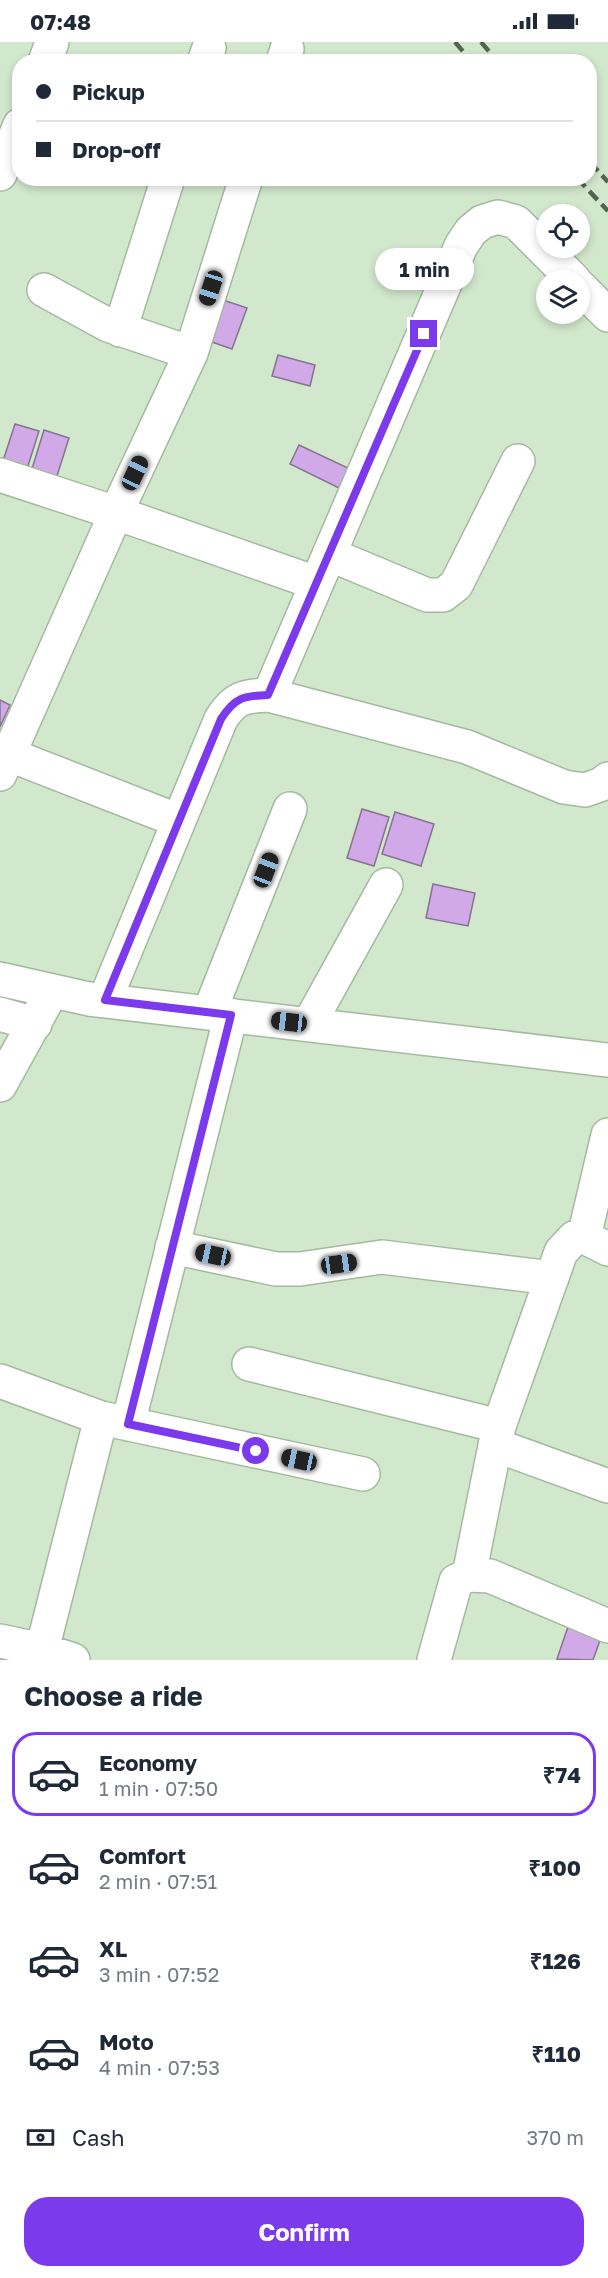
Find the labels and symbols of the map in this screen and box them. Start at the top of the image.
callout: 1 min [374,247,474,289]
car [197,268,225,308]
route end [410,320,437,347]
car [119,453,151,493]
car [251,850,281,890]
car [270,1011,308,1033]
car [194,1242,232,1268]
car [320,1253,358,1275]
route start [242,1437,269,1464]
car [280,1447,318,1473]

